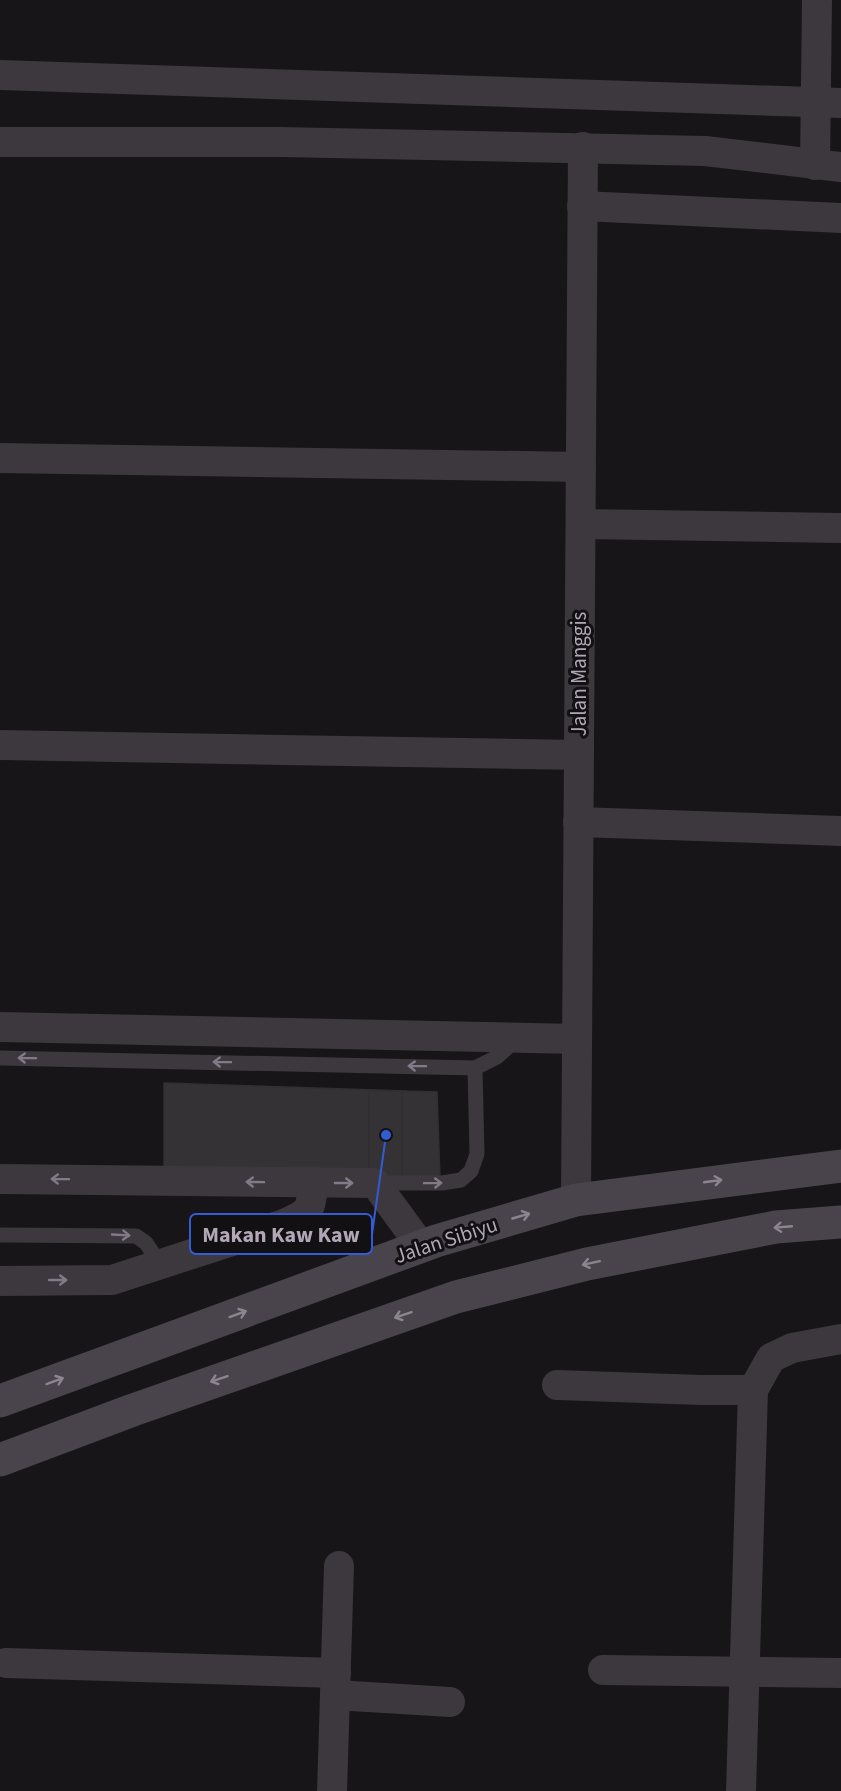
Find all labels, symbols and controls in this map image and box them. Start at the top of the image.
street label: Jalan Manggis [564,611,594,736]
one-way arrow [17,1053,37,1064]
one-way arrow [212,1057,232,1068]
one-way arrow [407,1061,427,1072]
one-way arrow [50,1173,70,1185]
one-way arrow [245,1176,265,1187]
one-way arrow [702,1176,722,1187]
one-way arrow [333,1177,353,1188]
one-way arrow [423,1177,443,1189]
street label: Jalan Sibiyu [391,1209,501,1271]
one-way arrow [511,1210,530,1221]
callout: Makan Kaw Kaw [190,1214,372,1254]
text: Makan Kaw Kaw [202,1219,360,1251]
one-way arrow [773,1222,793,1233]
one-way arrow [111,1230,131,1241]
one-way arrow [582,1258,601,1269]
one-way arrow [48,1274,68,1286]
one-way arrow [228,1307,247,1318]
one-way arrow [395,1311,413,1322]
one-way arrow [45,1375,64,1386]
one-way arrow [210,1375,229,1386]

